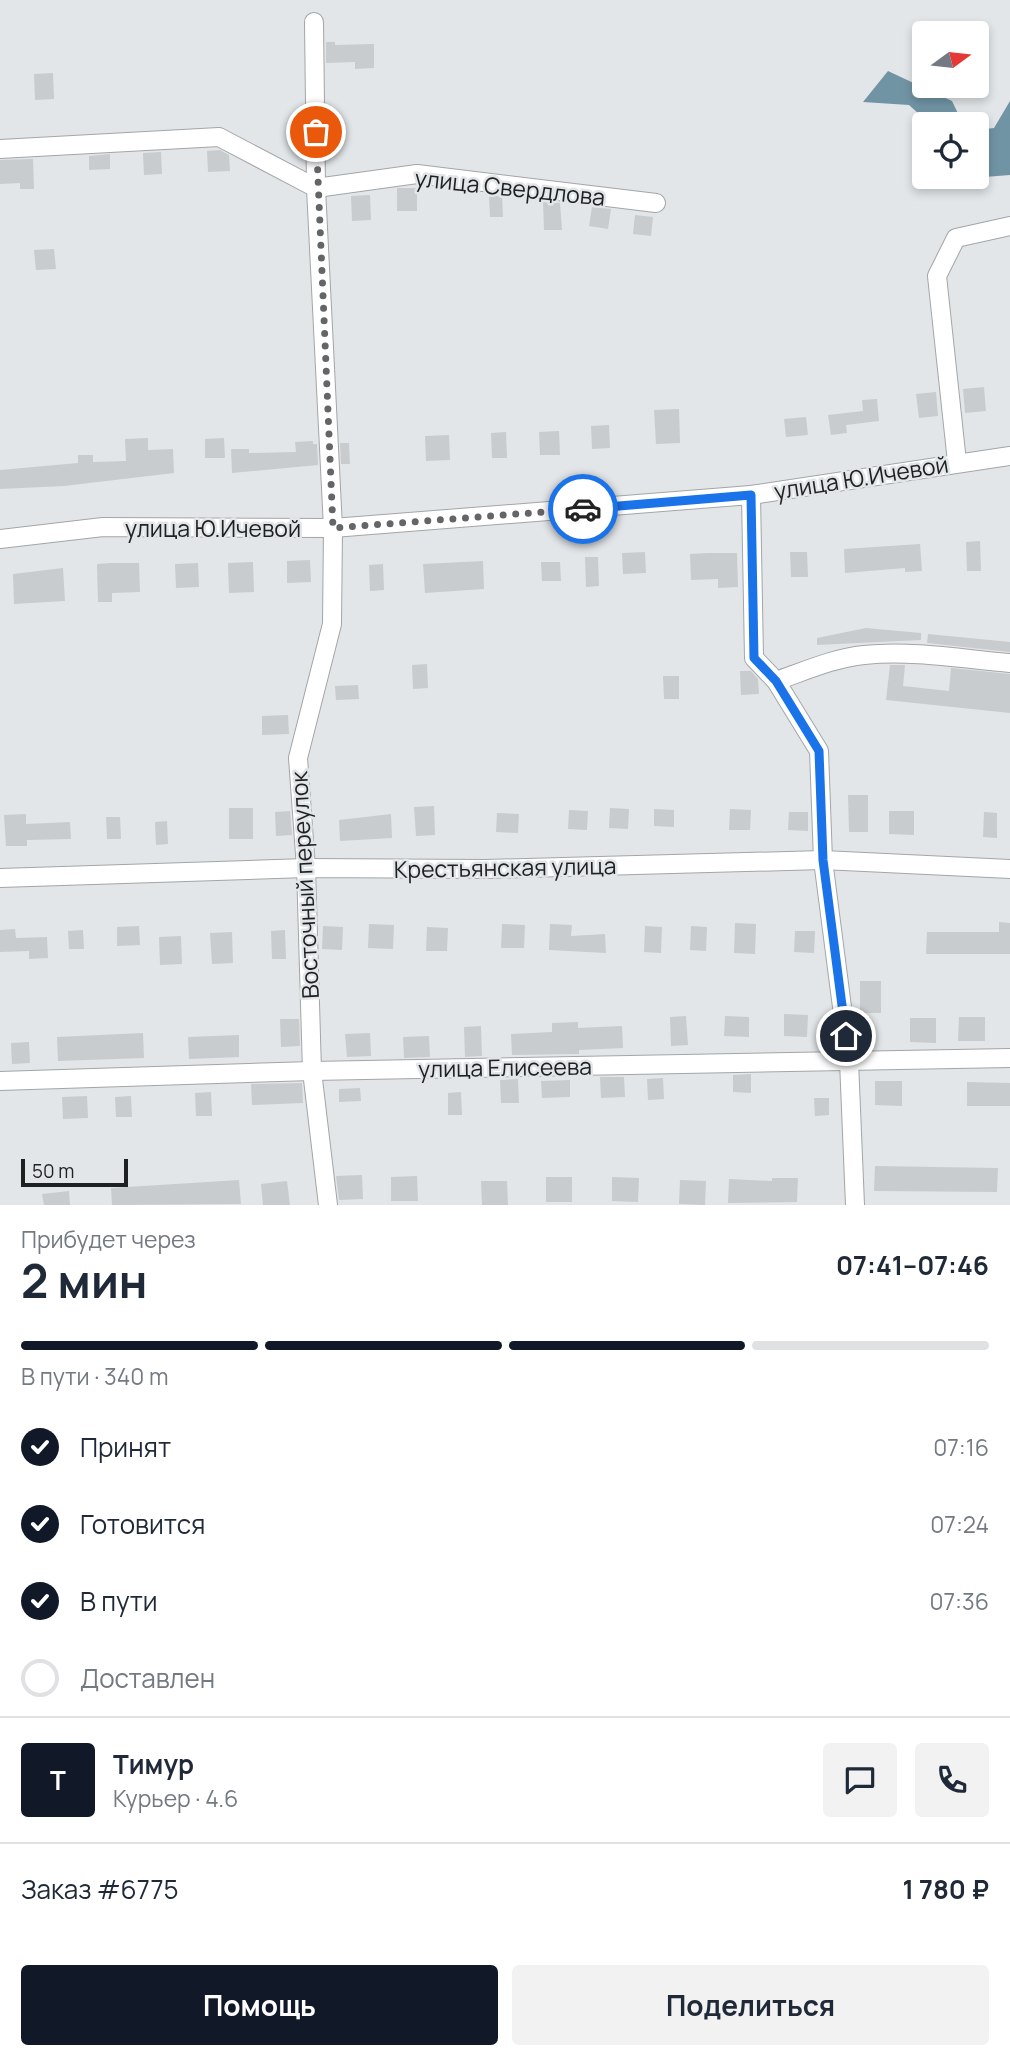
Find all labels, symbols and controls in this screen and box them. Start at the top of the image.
north arrow [912,21,989,98]
map controls [912,21,989,189]
pin [286,102,346,162]
button: locate [912,112,989,189]
icon: bag [297,113,335,151]
street label: улица Свердлова [413,161,607,213]
street label: улица Ю.Ичевой [772,447,950,507]
courier [548,474,618,544]
icon: car [564,490,602,528]
street label: улица Ю.Ичевой [125,512,301,544]
street label: Восточный переулок [282,770,326,1000]
street label: Крестьянская улица [393,849,617,885]
pin [816,1006,876,1066]
icon: home [827,1017,865,1055]
street label: улица Елисеева [418,1049,592,1085]
scale bar [21,1156,128,1188]
text: 50 m [32,1158,74,1184]
text: Прибудет через [21,1223,196,1255]
text: 07:41–07:46 [836,1247,989,1283]
text: 2 мин [21,1249,148,1312]
text: В пути · 340 m [21,1360,168,1392]
icon: check [21,1428,59,1466]
text: Принят [80,1429,171,1465]
text: 07:16 [933,1431,989,1463]
icon: check [21,1505,59,1543]
text: Готовится [80,1506,205,1542]
text: 07:24 [930,1508,989,1540]
icon: check [21,1582,59,1620]
text: В пути [80,1583,158,1619]
text: 07:36 [930,1585,989,1617]
text: Доставлен [80,1660,215,1696]
button: chat [823,1743,897,1817]
button: phone [915,1743,989,1817]
text: Тимур [113,1746,194,1782]
text: Т [50,1762,66,1798]
text: Курьер · 4.6 [113,1782,238,1814]
text: Заказ #6775 [21,1871,179,1907]
text: 1 780 ₽ [902,1871,989,1907]
button: Помощь [21,1965,498,2045]
button: Поделиться [512,1965,989,2045]

